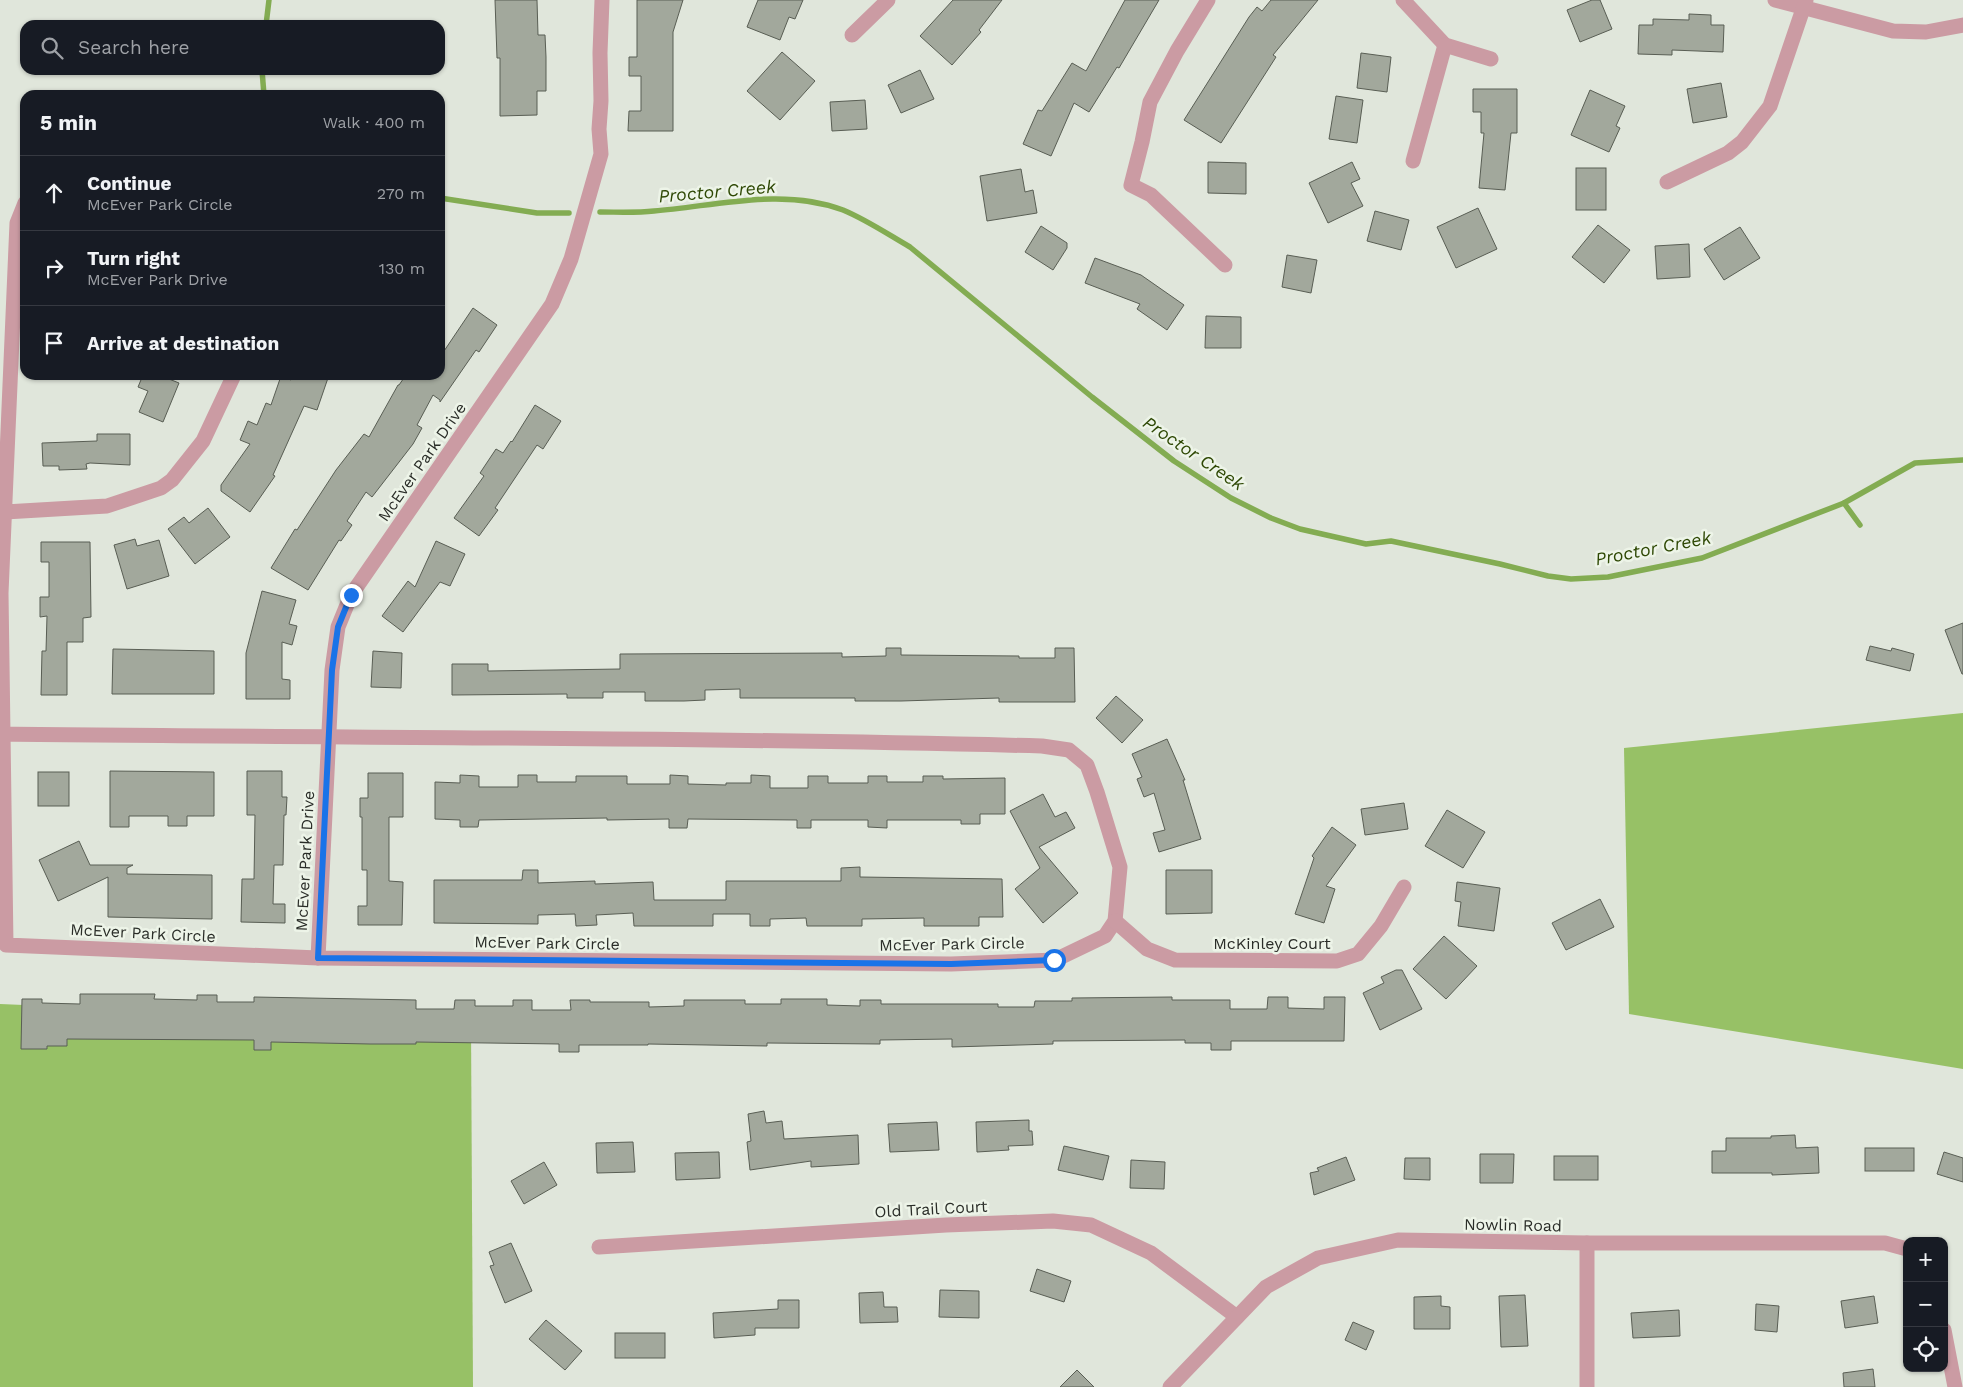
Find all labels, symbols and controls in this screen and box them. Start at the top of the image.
search box [20,20,445,75]
icon: search [38,34,66,62]
text: Search here [78,36,189,59]
text: 5 min [40,110,97,135]
text: Walk · 400 m [323,113,425,132]
text: Continue [87,172,171,195]
water label: Proctor Creek [657,175,778,207]
icon: ahead [40,179,68,207]
text: 270 m [377,184,425,203]
text: McEver Park Circle [87,195,232,214]
text: Turn right [87,247,180,270]
icon: right [40,254,68,282]
text: 130 m [379,259,425,278]
text: McEver Park Drive [87,270,228,289]
icon: arrive [40,329,68,357]
text: Arrive at destination [87,332,279,355]
street label: McEver Park Drive [374,399,470,525]
water label: Proctor Creek [1139,411,1250,495]
water label: Proctor Creek [1593,526,1714,570]
route end [340,584,363,607]
street label: McEver Park Drive [292,790,318,932]
street label: McEver Park Circle [70,920,216,946]
street label: McEver Park Circle [474,932,620,954]
street label: McEver Park Circle [879,933,1025,955]
street label: McKinley Court [1213,934,1331,953]
route start [1043,949,1066,972]
street label: Old Trail Court [874,1197,988,1221]
street label: Nowlin Road [1464,1215,1562,1235]
map controls [1903,1237,1948,1372]
button: + [1903,1237,1948,1282]
button: − [1903,1282,1948,1327]
button: locate [1903,1327,1948,1372]

